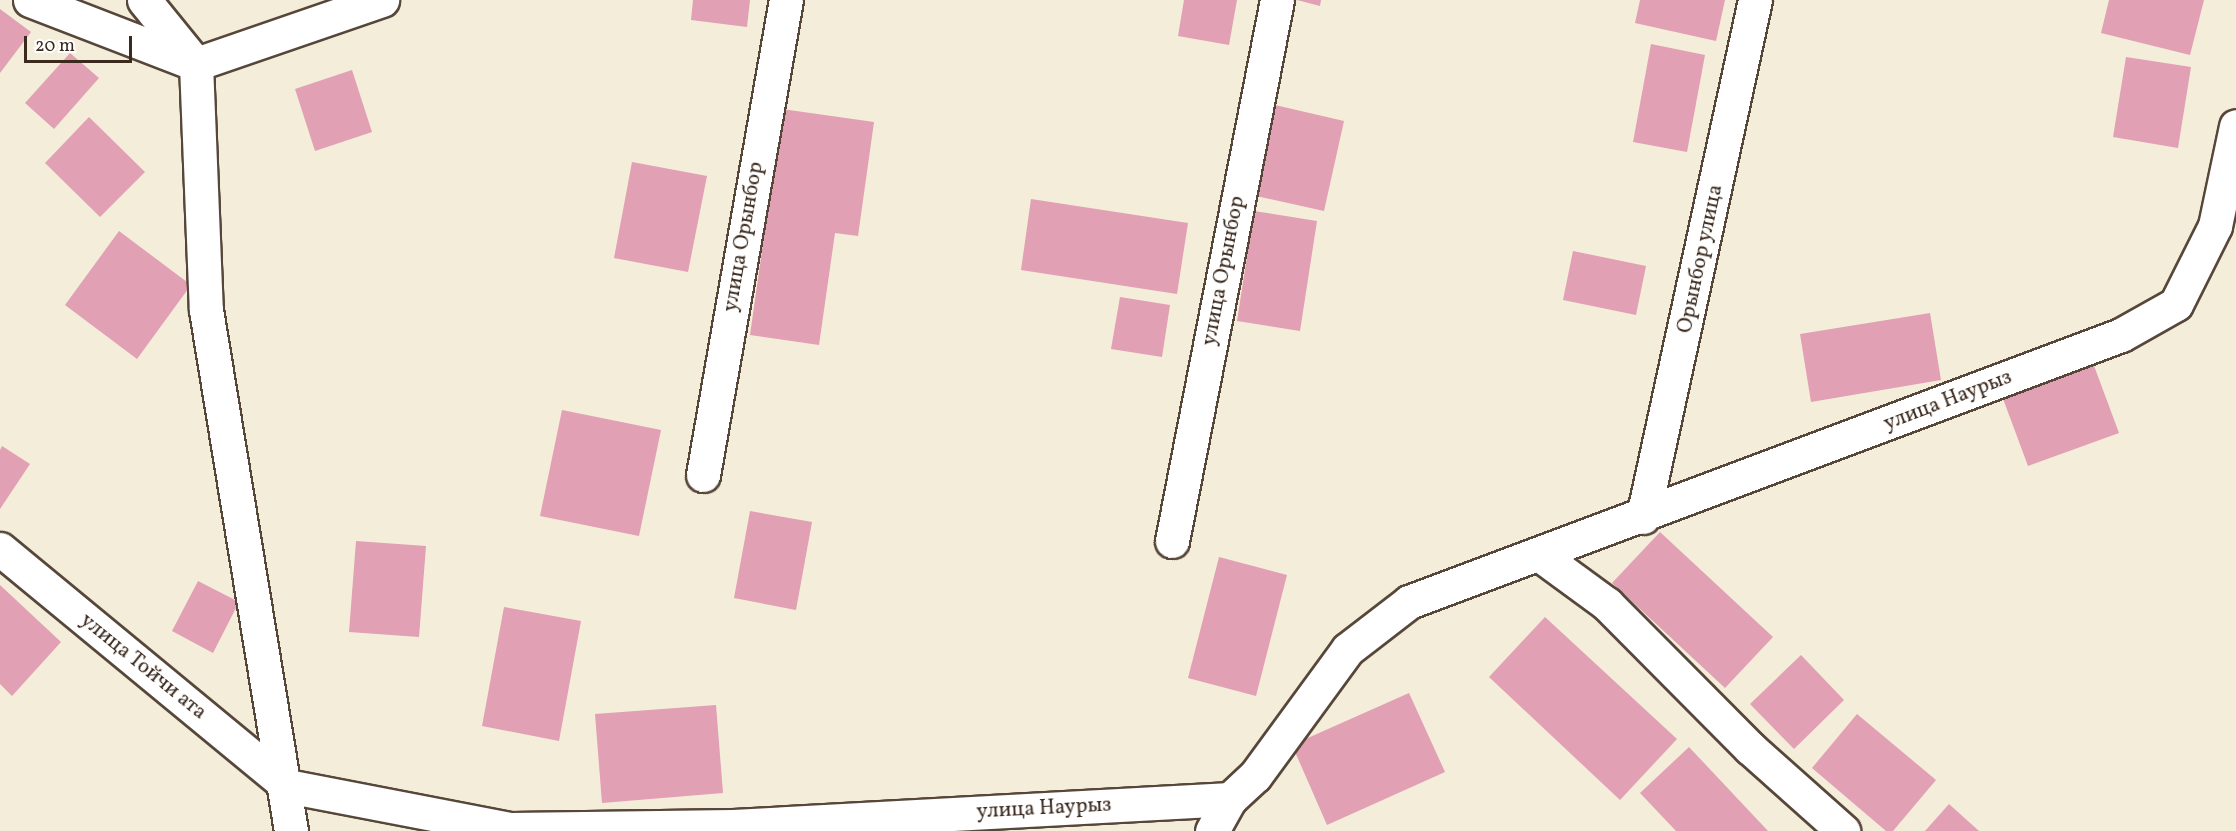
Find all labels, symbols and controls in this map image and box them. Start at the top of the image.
scale bar [27,24,135,62]
text: 20 m [35,34,75,59]
street label: улица Орынбор [718,160,770,314]
street label: Орынбор улица [1673,182,1729,336]
street label: улица Орынбор [1197,194,1251,348]
street label: улица Наурыз [1880,365,2016,437]
street label: улица Тойчи ата [74,608,212,726]
street label: улица Наурыз [976,793,1112,825]

